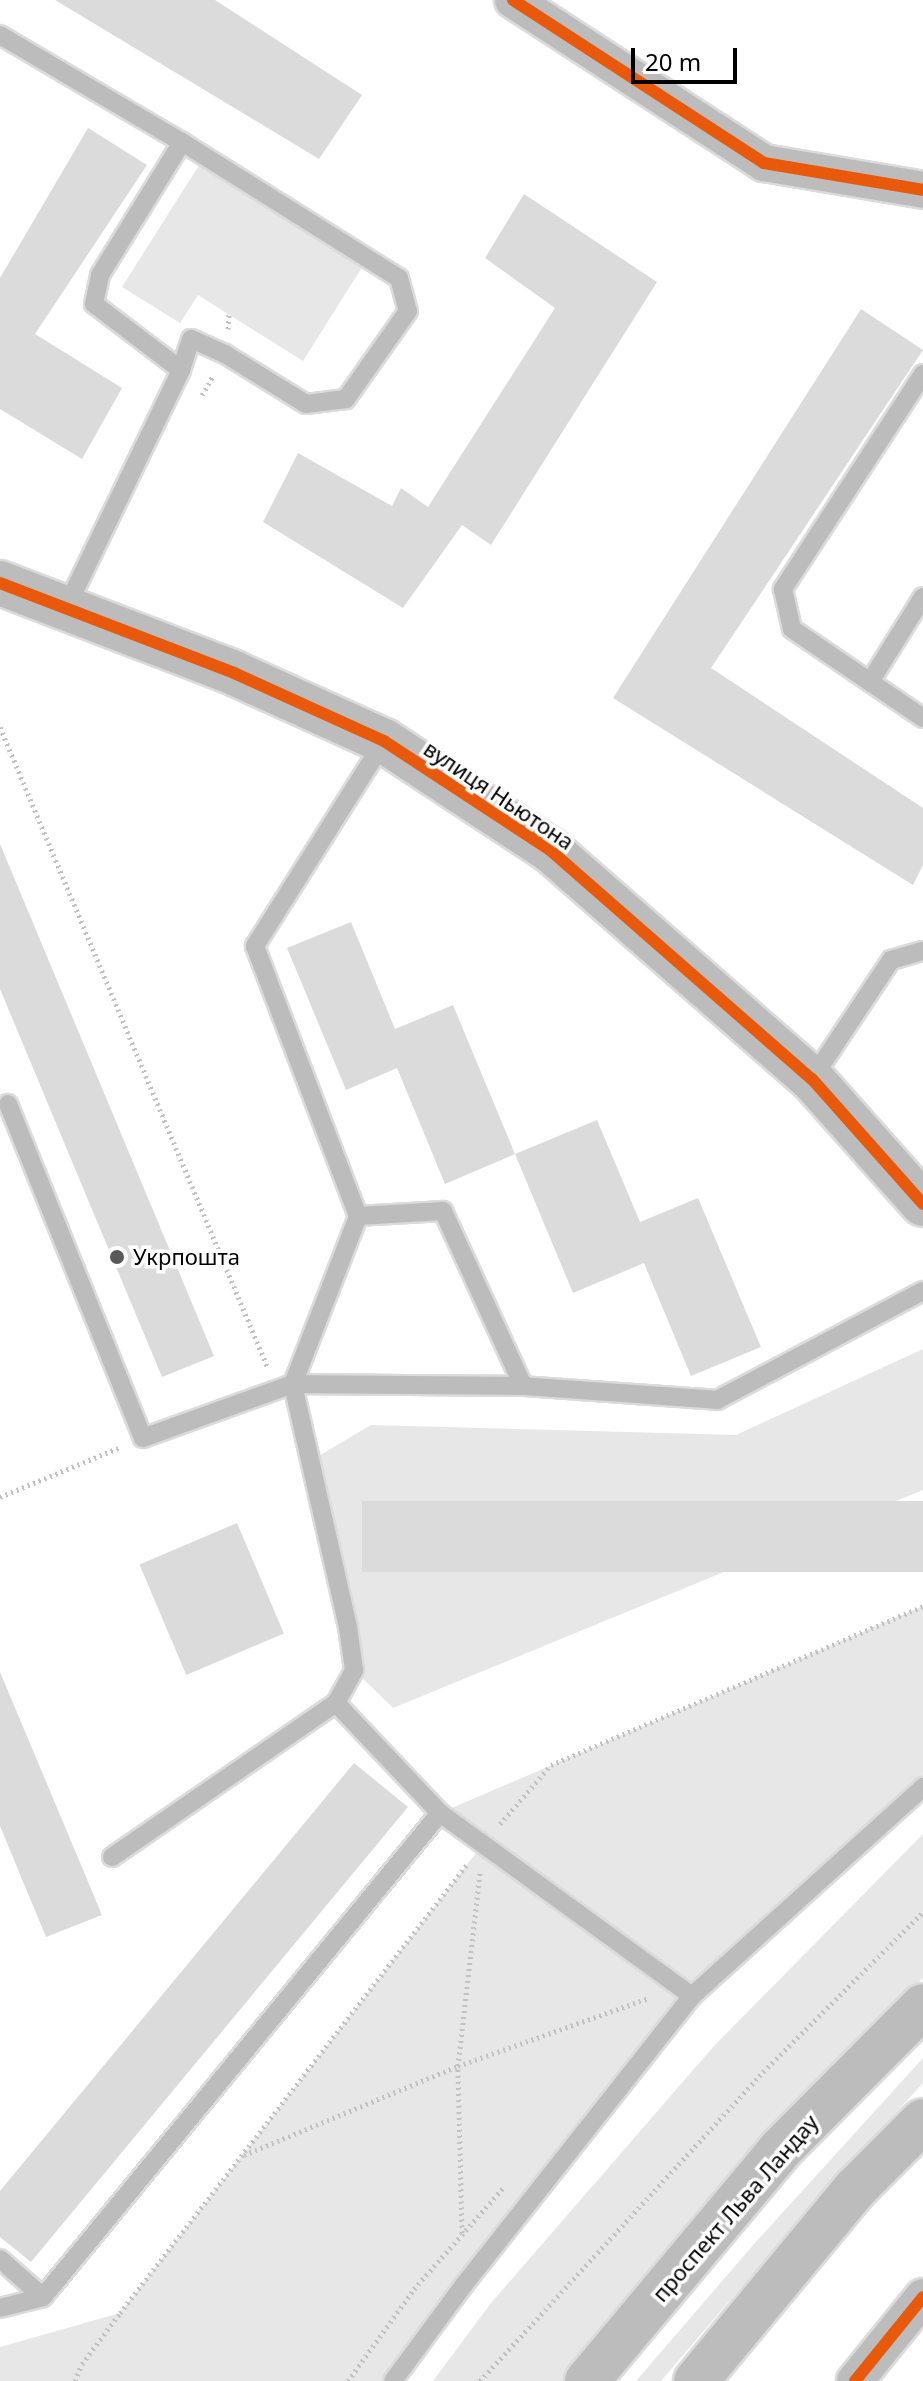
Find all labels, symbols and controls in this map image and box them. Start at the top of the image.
scale bar [635,32,741,82]
text: 20 m [645,45,701,78]
street label: вулиця Ньютона [419,735,579,855]
place label: Укрпошта [133,1244,240,1270]
marker: Укрпошта [108,1248,126,1266]
street label: проспект Льва Ландау [647,2109,823,2307]

